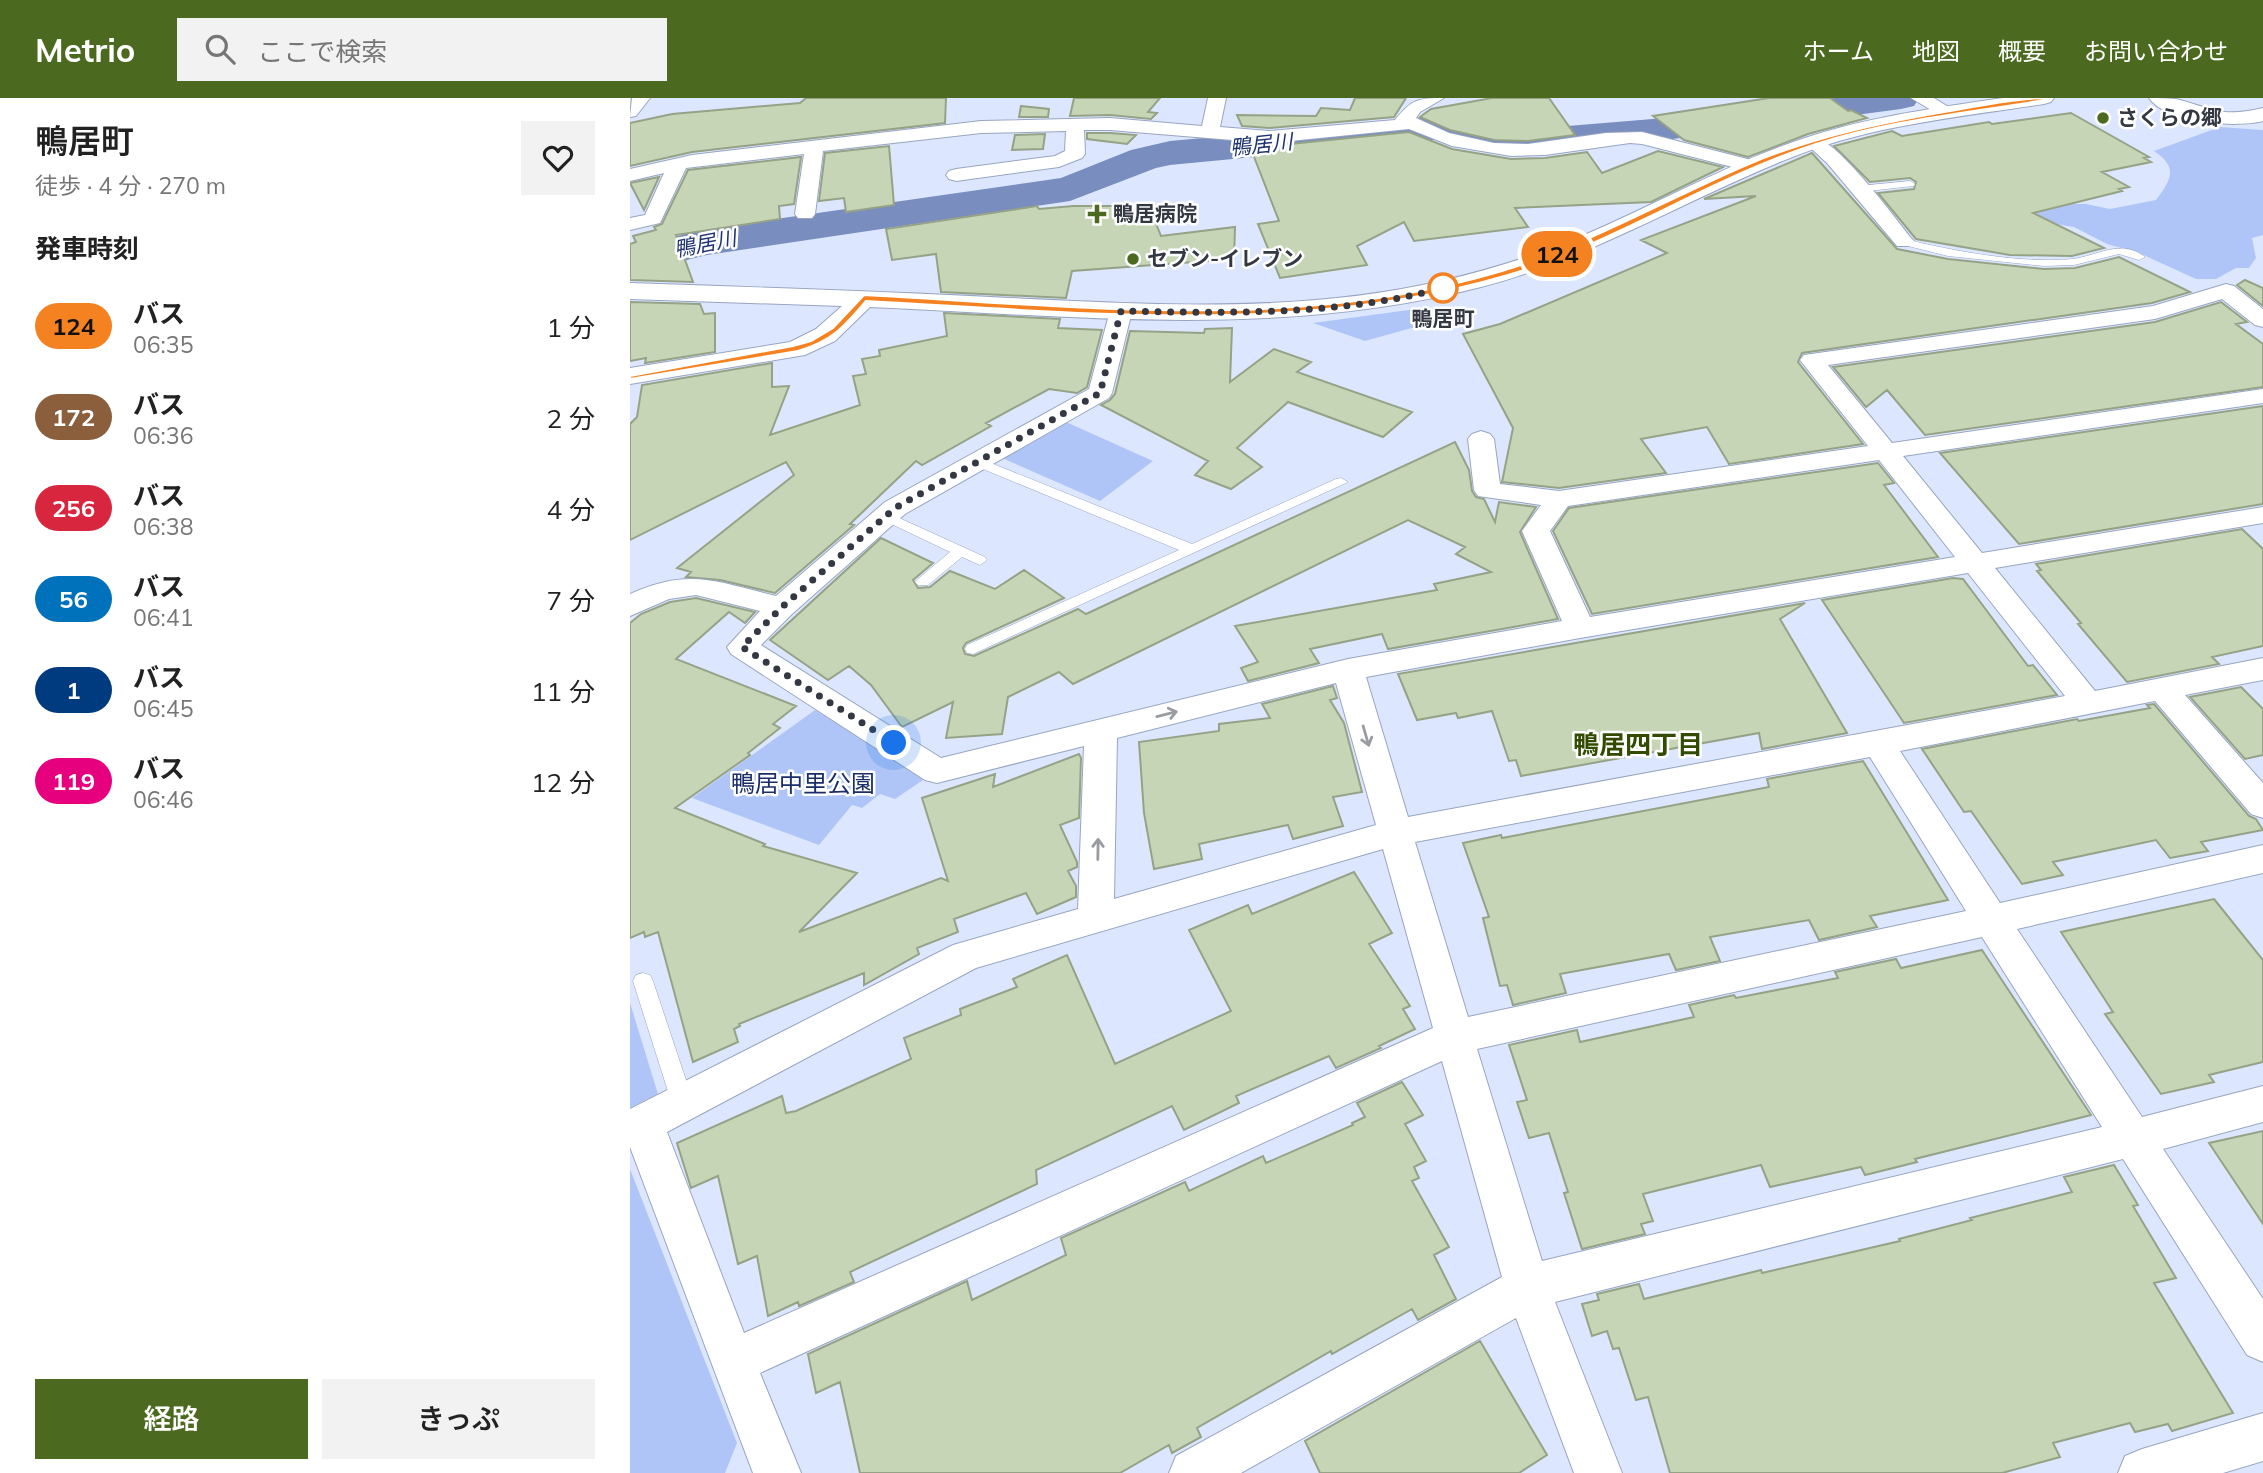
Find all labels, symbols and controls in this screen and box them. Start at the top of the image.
search box [177,18,667,81]
text: Metrio [35,29,135,70]
icon: search [201,30,239,68]
text: ここで検索 [257,35,387,68]
text: ホーム [1803,36,1874,66]
text: 地図 [1912,36,1960,66]
text: 概要 [1998,36,2046,66]
text: お問い合わせ [2084,36,2228,66]
place label: さくらの郷 [2117,104,2222,130]
marker: さくらの郷 [2095,110,2111,126]
text: 鴨居町 [35,120,134,161]
button: heart [521,121,595,195]
water label: 鴨居川 [1228,128,1296,160]
text: 徒歩 · 4 分 · 270 m [35,171,226,200]
place label: 鴨居病院 [1113,200,1197,226]
marker: 鴨居病院 [1087,204,1107,224]
water label: 鴨居川 [671,224,740,262]
line badge: 124 [1517,231,1597,277]
text: 発車時刻 [35,232,139,265]
text: 124 [1535,239,1579,269]
place label: セブン-イレブン [1147,245,1303,271]
marker: セブン-イレブン [1125,251,1141,267]
marker: 鴨居町 [1428,273,1458,303]
text: バス [133,297,185,330]
place label: 鴨居町 [1412,305,1475,331]
text: 124 [52,311,95,341]
text: 1 分 [547,311,595,344]
text: 06:35 [133,330,193,359]
text: バス [133,388,185,421]
text: 172 [52,402,95,432]
text: 2 分 [547,402,595,435]
text: 06:36 [133,421,193,450]
text: バス [133,479,185,512]
text: 256 [52,493,95,523]
text: 4 分 [547,493,595,526]
text: 06:38 [133,512,193,541]
text: バス [133,570,185,603]
text: 56 [59,584,88,614]
text: 7 分 [547,584,595,617]
text: 06:41 [133,603,193,632]
text: バス [133,661,185,694]
text: 1 [66,675,81,705]
text: 11 分 [531,675,595,708]
text: 06:45 [133,694,193,723]
one-way arrow [1155,707,1178,720]
your location [876,725,911,760]
one-way arrow [1361,725,1374,747]
district label: 鴨居四丁目 [1573,728,1703,761]
text: バス [133,752,185,785]
text: 119 [52,766,95,796]
text: 12 分 [531,766,595,799]
park label: 鴨居中里公園 [731,768,875,798]
text: 06:46 [133,785,193,814]
one-way arrow [1091,838,1105,861]
button: 経路 [35,1379,308,1459]
button: きっぷ [322,1379,595,1459]

